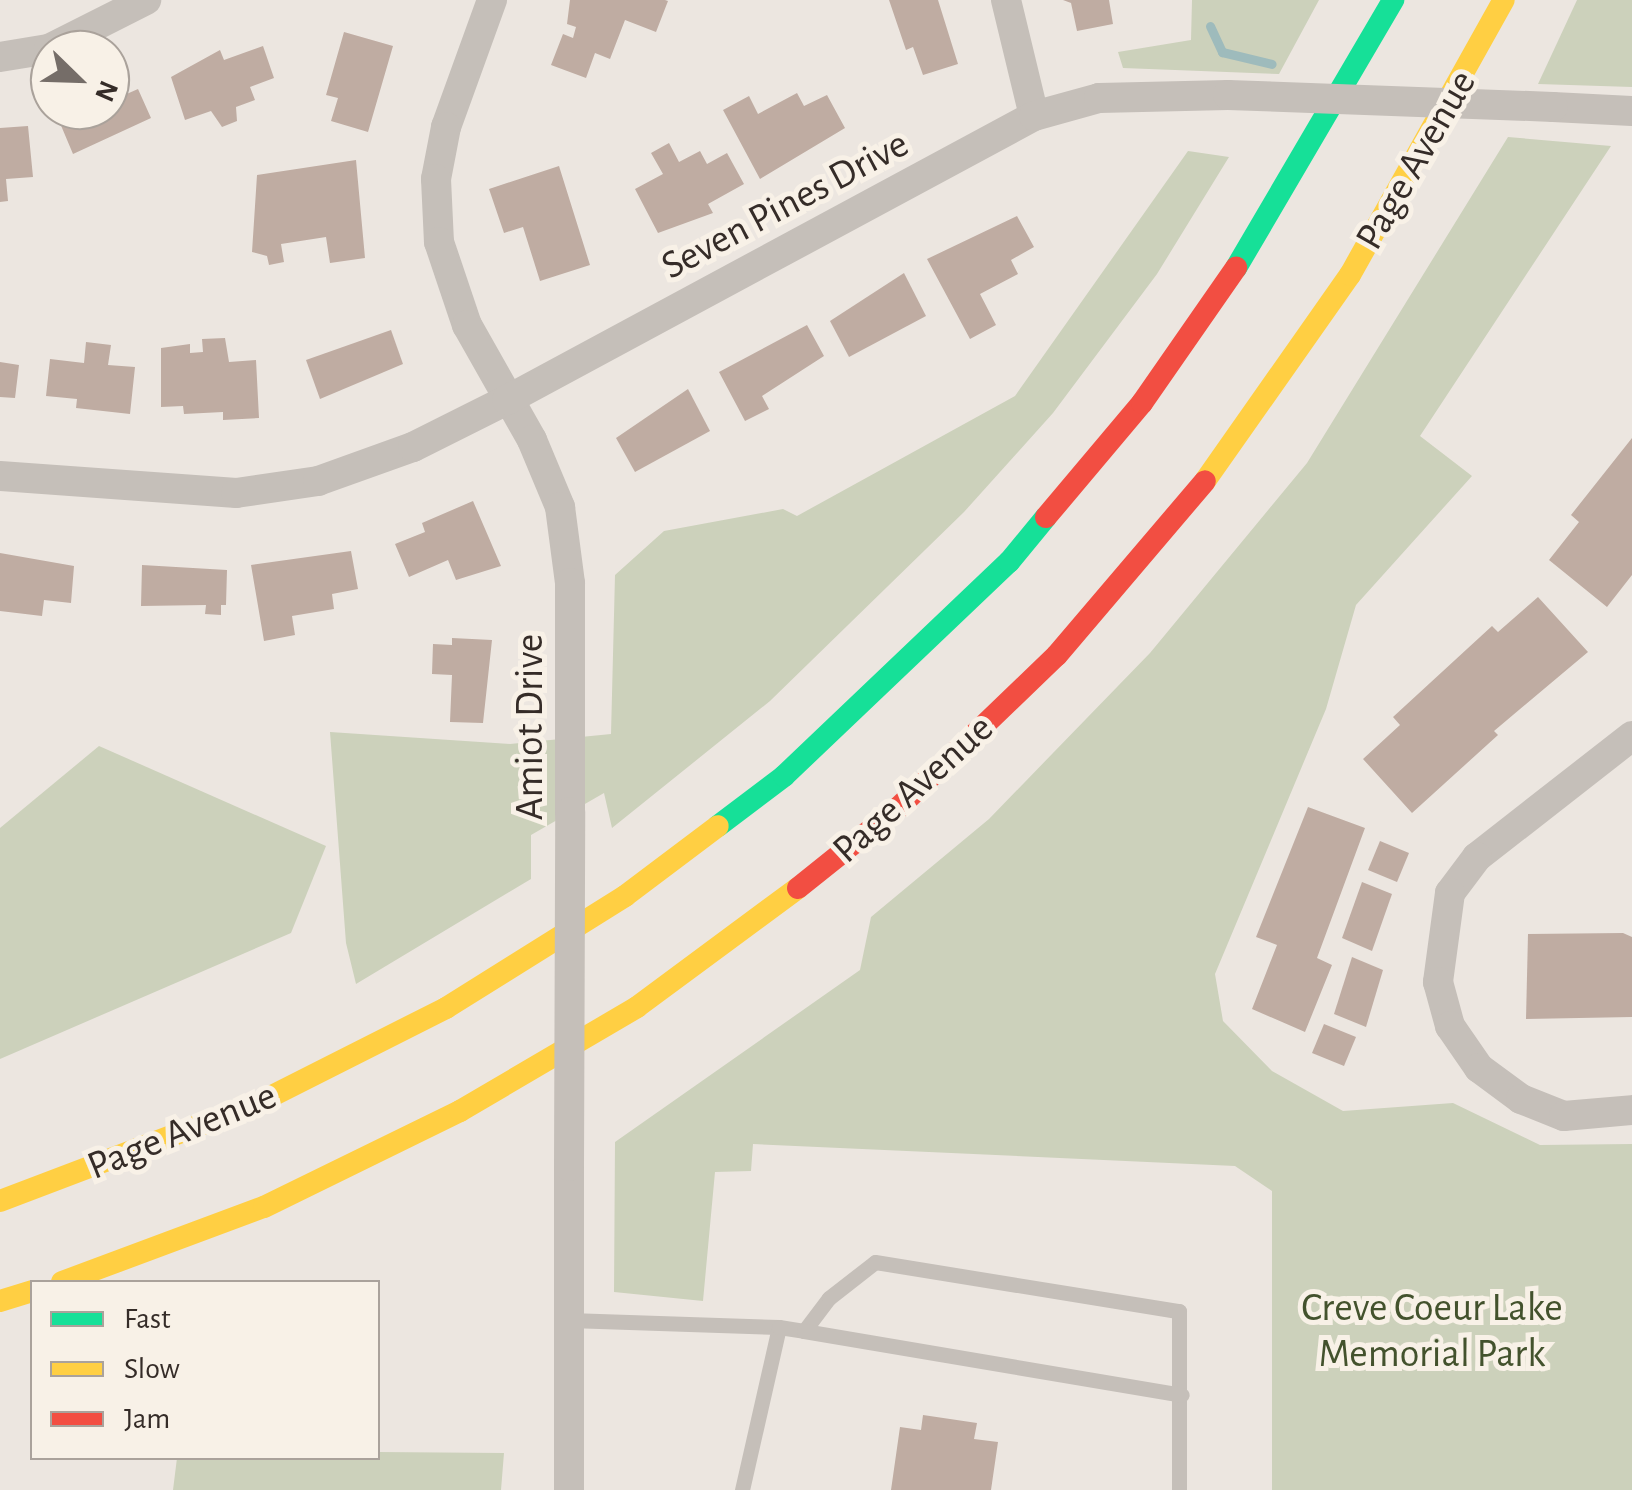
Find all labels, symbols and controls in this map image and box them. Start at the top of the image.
north arrow [30,30,130,130]
street label: Page Avenue [1345,62,1487,258]
text: N [89,77,122,105]
street label: Seven Pines Drive [653,120,917,290]
street label: Amiot Drive [506,634,554,820]
street label: Page Avenue [823,704,1003,874]
street label: Page Avenue [81,1071,283,1191]
legend [30,1280,380,1460]
park label: Creve Coeur Lake Memorial Park [1301,1284,1563,1378]
text: Fast [124,1304,171,1334]
text: Slow [124,1354,180,1384]
text: Jam [124,1404,170,1434]

